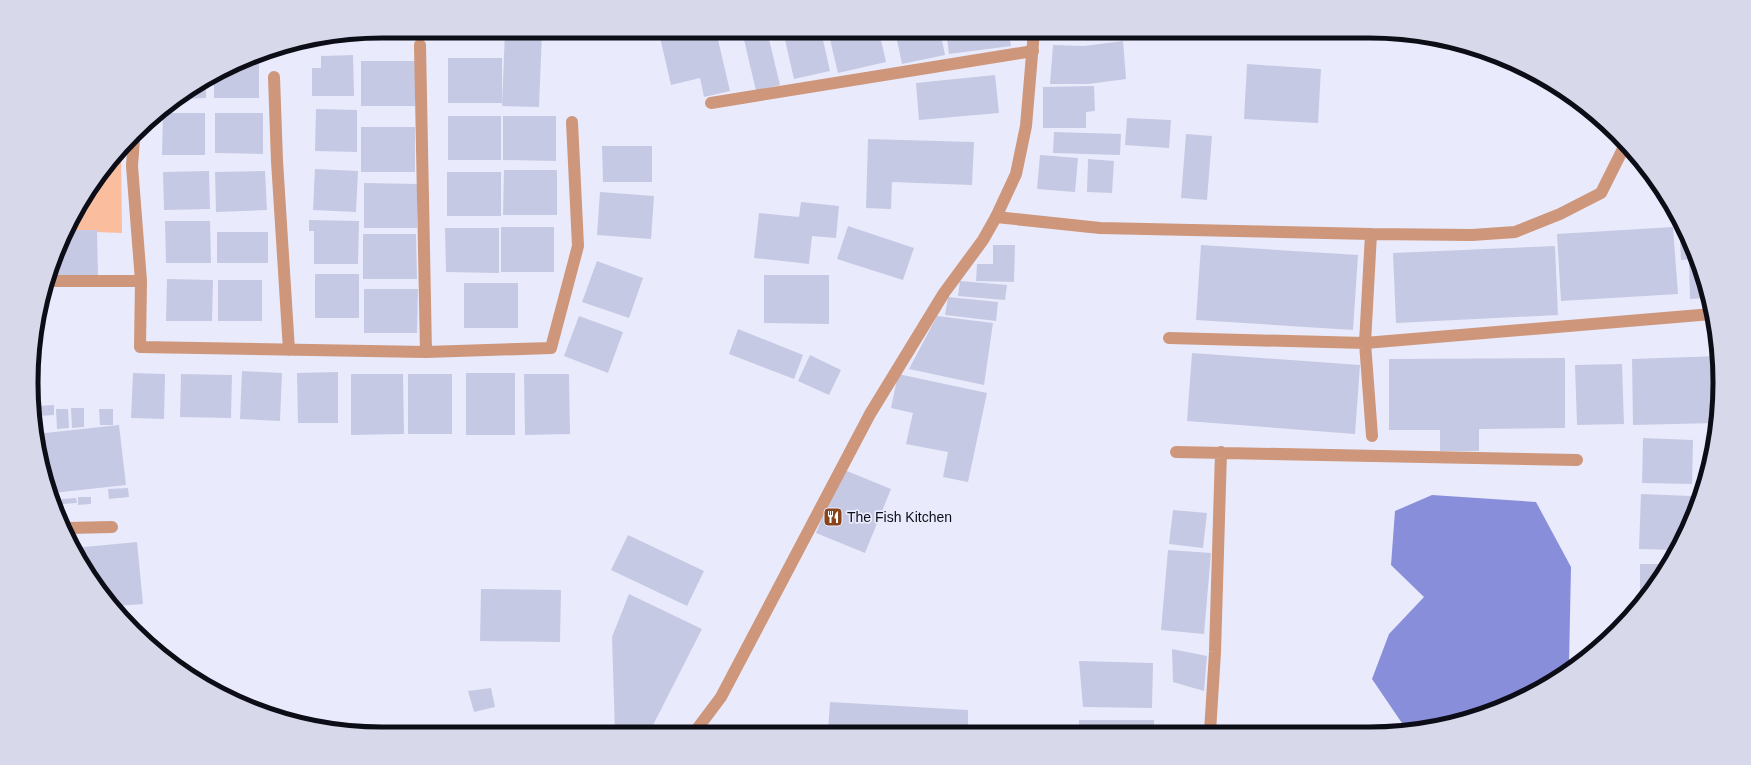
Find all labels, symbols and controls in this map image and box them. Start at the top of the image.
restaurant icon: The Fish Kitchen [822,506,844,528]
place label: The Fish Kitchen [847,509,952,525]

